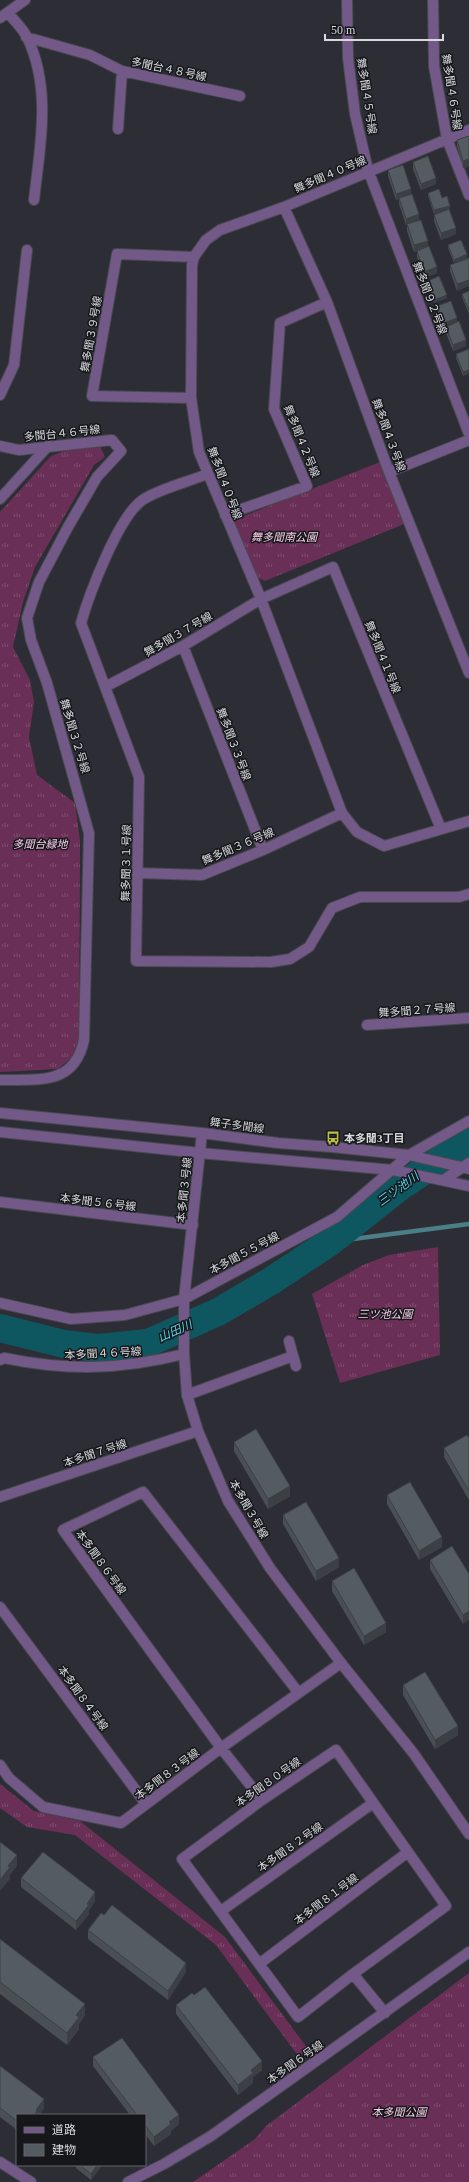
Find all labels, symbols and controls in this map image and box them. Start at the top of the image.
scale bar [325,16,443,42]
text: 50 m [331,23,356,37]
street label: 舞多聞４６号線 [440,53,464,131]
street label: 多聞台４８号線 [130,55,208,83]
street label: 舞多聞４５号線 [355,57,379,135]
street label: 舞多聞４０号線 [292,153,368,195]
street label: 舞多聞９２号線 [411,260,449,336]
street label: 舞多聞３９号線 [78,295,104,373]
street label: 舞多聞４３号線 [370,397,408,473]
street label: 舞多聞４２号線 [282,403,322,479]
street label: 多聞台４６号線 [23,423,101,443]
street label: 舞多聞４０号線 [206,445,244,521]
park label: 舞多聞南公園 [251,531,319,543]
street label: 舞多聞３７号線 [142,610,214,658]
street label: 舞多聞４１号線 [363,619,403,695]
street label: 舞多聞３２号線 [58,697,92,775]
street label: 舞多聞３３号線 [215,706,253,782]
street label: 舞多聞３１号線 [119,824,133,902]
street label: 舞多聞３６号線 [200,825,276,867]
park label: 多聞台緑地 [13,838,68,850]
street label: 舞多聞２７号線 [378,1001,456,1019]
street label: 舞子多聞線 [209,1115,265,1135]
bus stop icon: 本多聞3丁目 [325,1130,341,1146]
place label: 本多聞3丁目 [344,1132,405,1144]
street label: 本多聞３号線 [175,1157,193,1223]
water label: 三ツ池川 [374,1168,423,1209]
street label: 本多聞５６号線 [59,1191,137,1213]
street label: 本多聞５５号線 [207,1230,281,1276]
park label: 三ツ池公園 [358,1308,414,1320]
water label: 山田川 [156,1316,196,1345]
street label: 本多聞４６号線 [64,1345,142,1361]
street label: 本多聞７号線 [62,1437,128,1469]
street label: 本多聞３号線 [227,1477,271,1541]
street label: 本多聞８６号線 [74,1527,128,1597]
street label: 本多聞８４号線 [56,1663,110,1733]
street label: 本多聞８３号線 [133,1746,201,1802]
street label: 本多聞８０号線 [233,1755,303,1809]
street label: 本多聞８２号線 [255,1820,325,1874]
street label: 本多聞８１号線 [292,1871,360,1927]
street label: 本多聞６号線 [265,2038,325,2086]
park label: 本多聞公園 [372,2106,428,2118]
legend [16,2114,146,2166]
text: 道路 [52,2123,76,2137]
text: 建物 [52,2143,76,2157]

